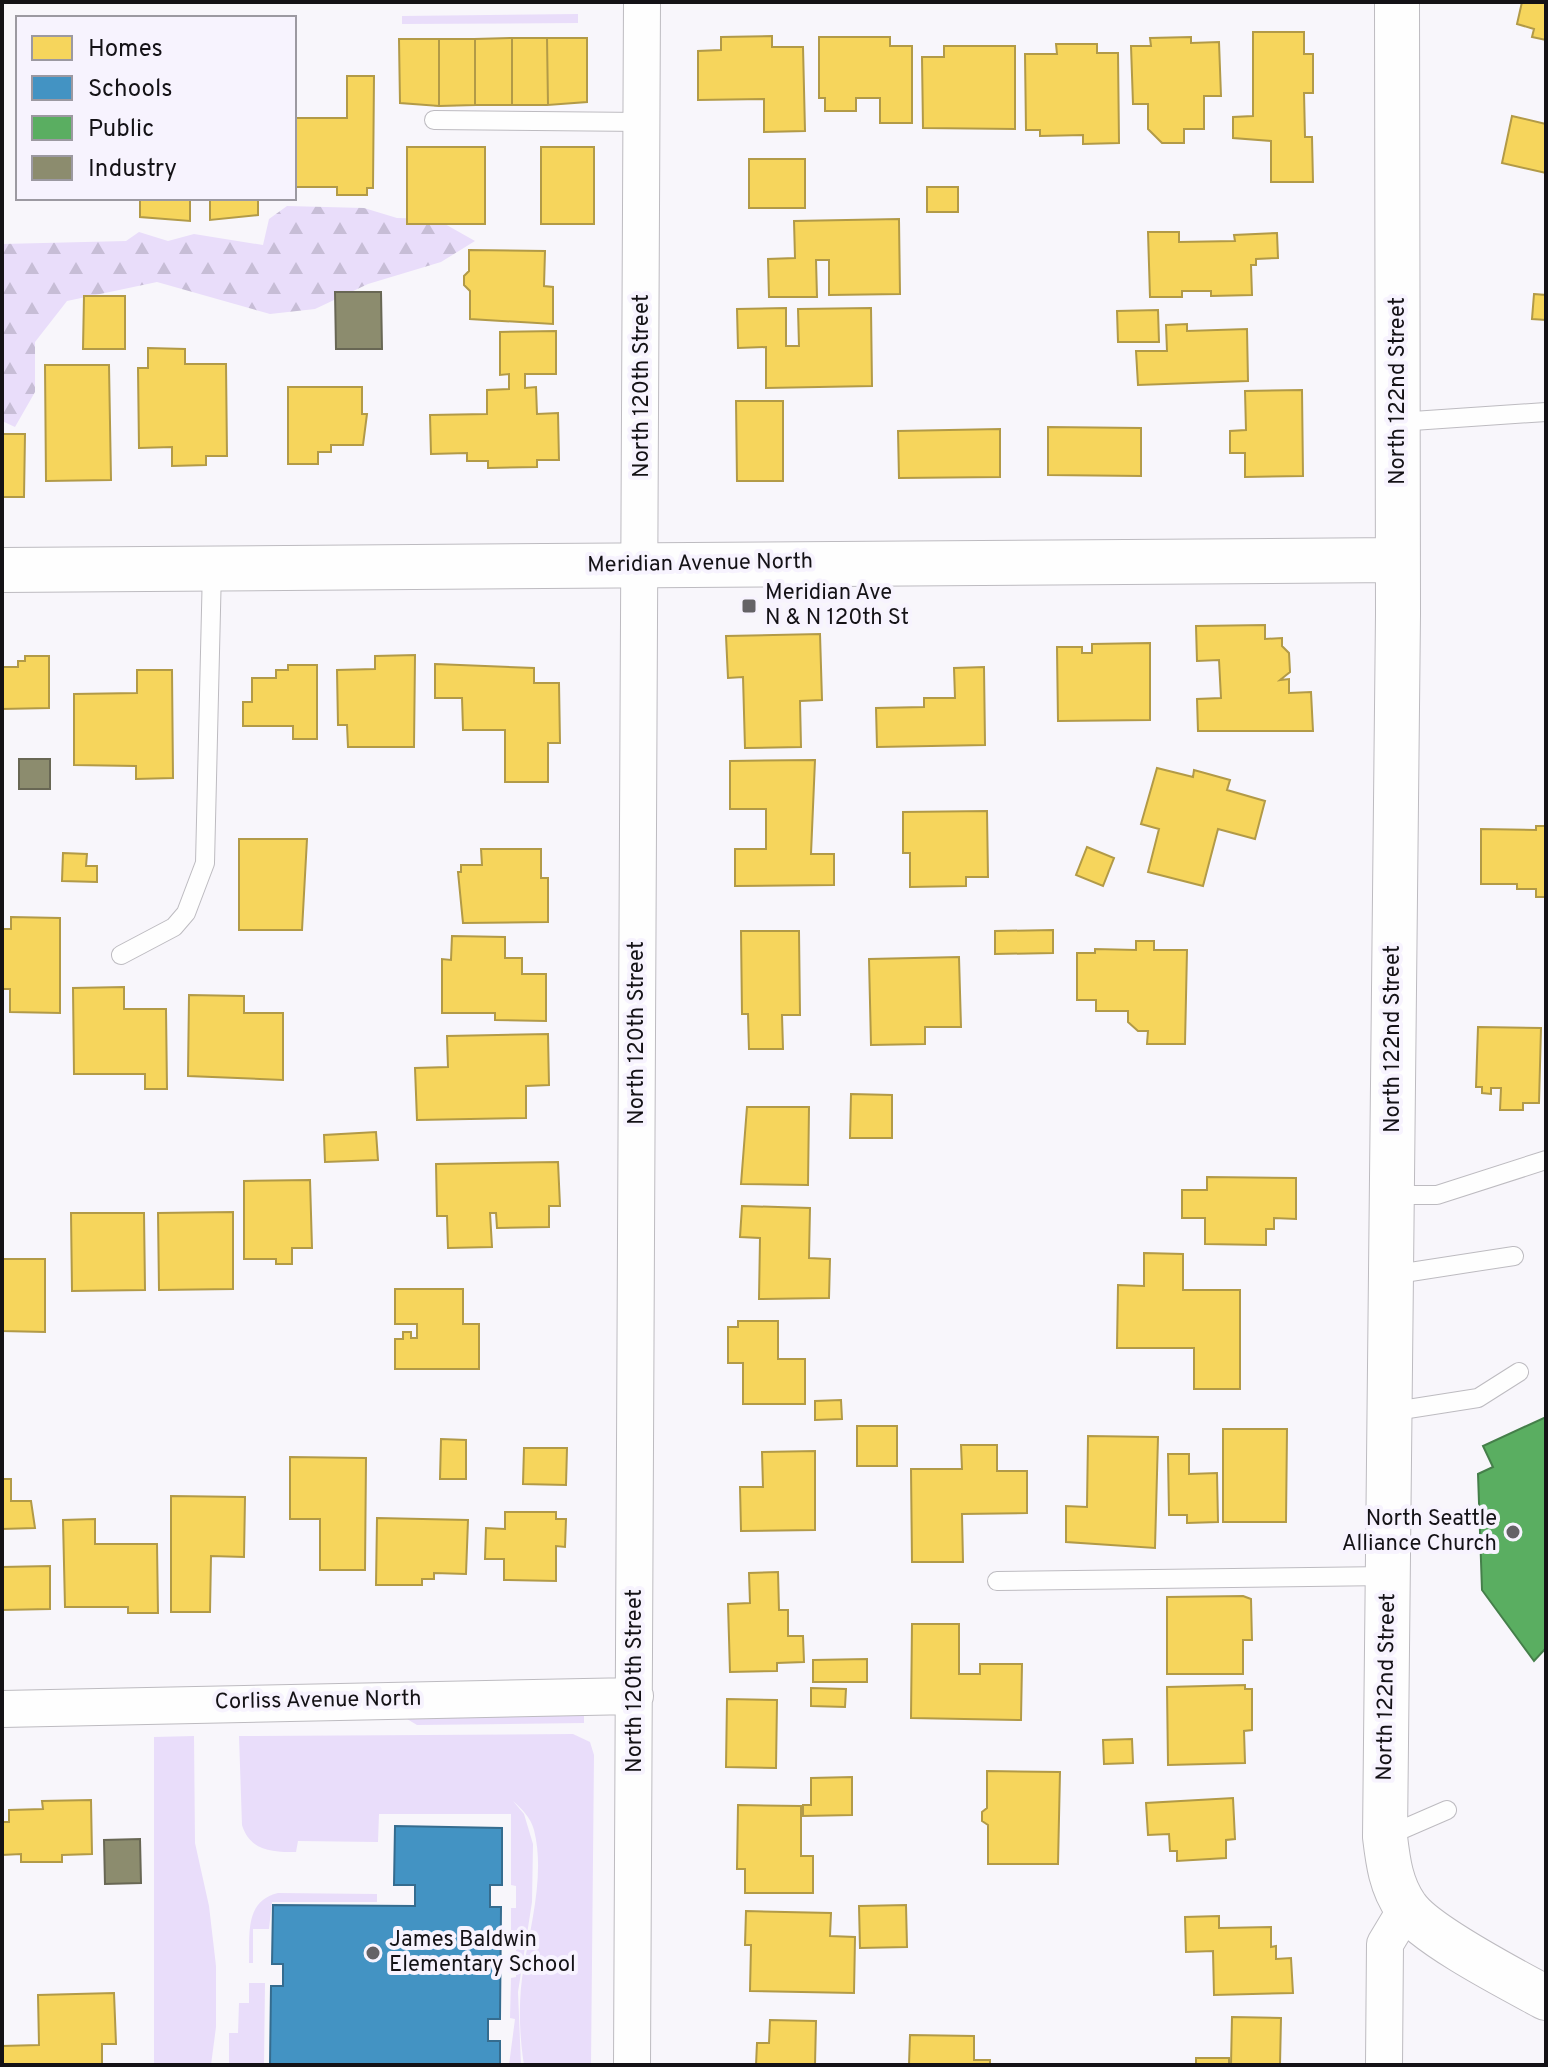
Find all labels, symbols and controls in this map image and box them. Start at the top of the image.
legend [16,16,296,200]
text: Homes [88,35,163,65]
text: Schools [88,75,173,105]
text: Public [88,115,154,145]
text: Industry [88,155,177,185]
street label: North 120th Street [629,294,656,478]
street label: North 122nd Street [1385,297,1412,485]
street label: Meridian Avenue North [587,549,813,579]
place label: Meridian Ave N & N 120th St [765,580,909,632]
marker: Meridian Ave N & N 120th St [740,597,758,615]
street label: North 120th Street [624,941,651,1125]
street label: North 122nd Street [1380,945,1407,1133]
place label: North Seattle Alliance Church [1342,1506,1497,1558]
marker: North Seattle Alliance Church [1504,1523,1522,1541]
street label: North 120th Street [622,1589,649,1773]
street label: North 122nd Street [1372,1593,1402,1781]
street label: Corliss Avenue North [214,1686,422,1716]
place label: James Baldwin Elementary School [389,1927,576,1979]
marker: James Baldwin Elementary School [364,1944,382,1962]

